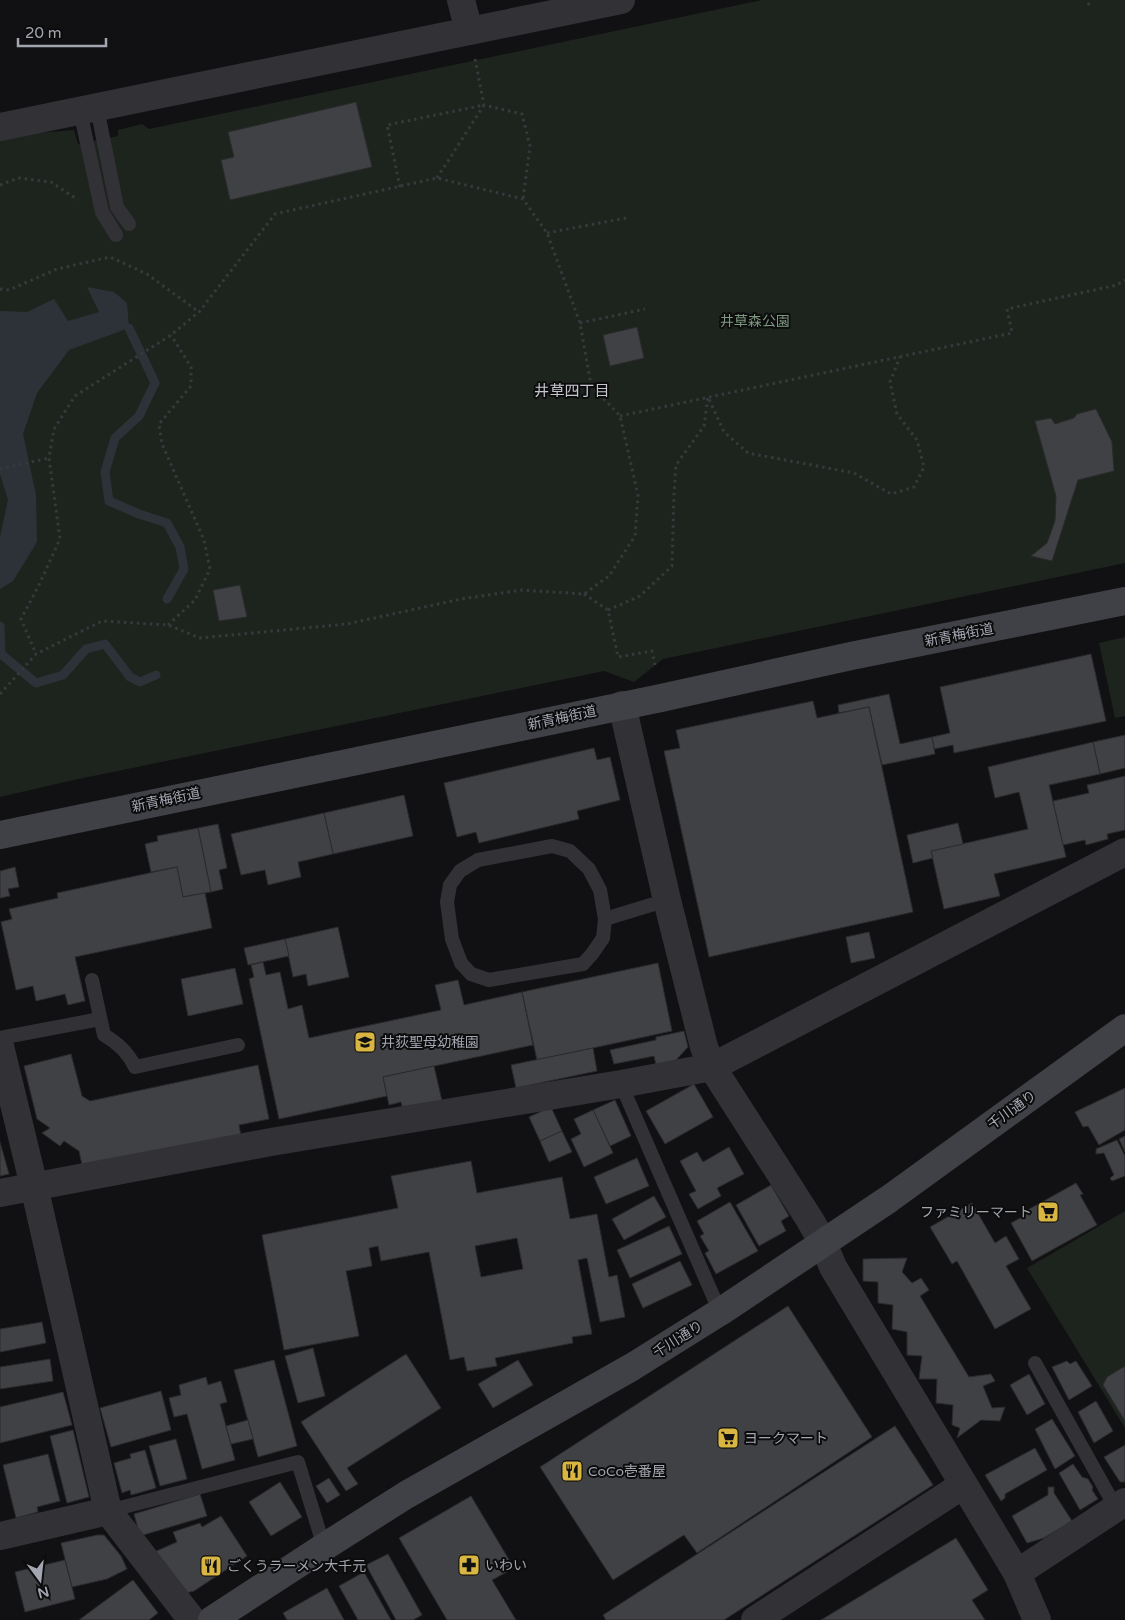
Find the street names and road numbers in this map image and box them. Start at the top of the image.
street label: 新青梅街道 [923,620,995,650]
street label: 新青梅街道 [526,702,598,734]
street label: 新青梅街道 [130,784,202,816]
street label: 千川通り [984,1087,1040,1133]
street label: 千川通り [650,1317,706,1361]

